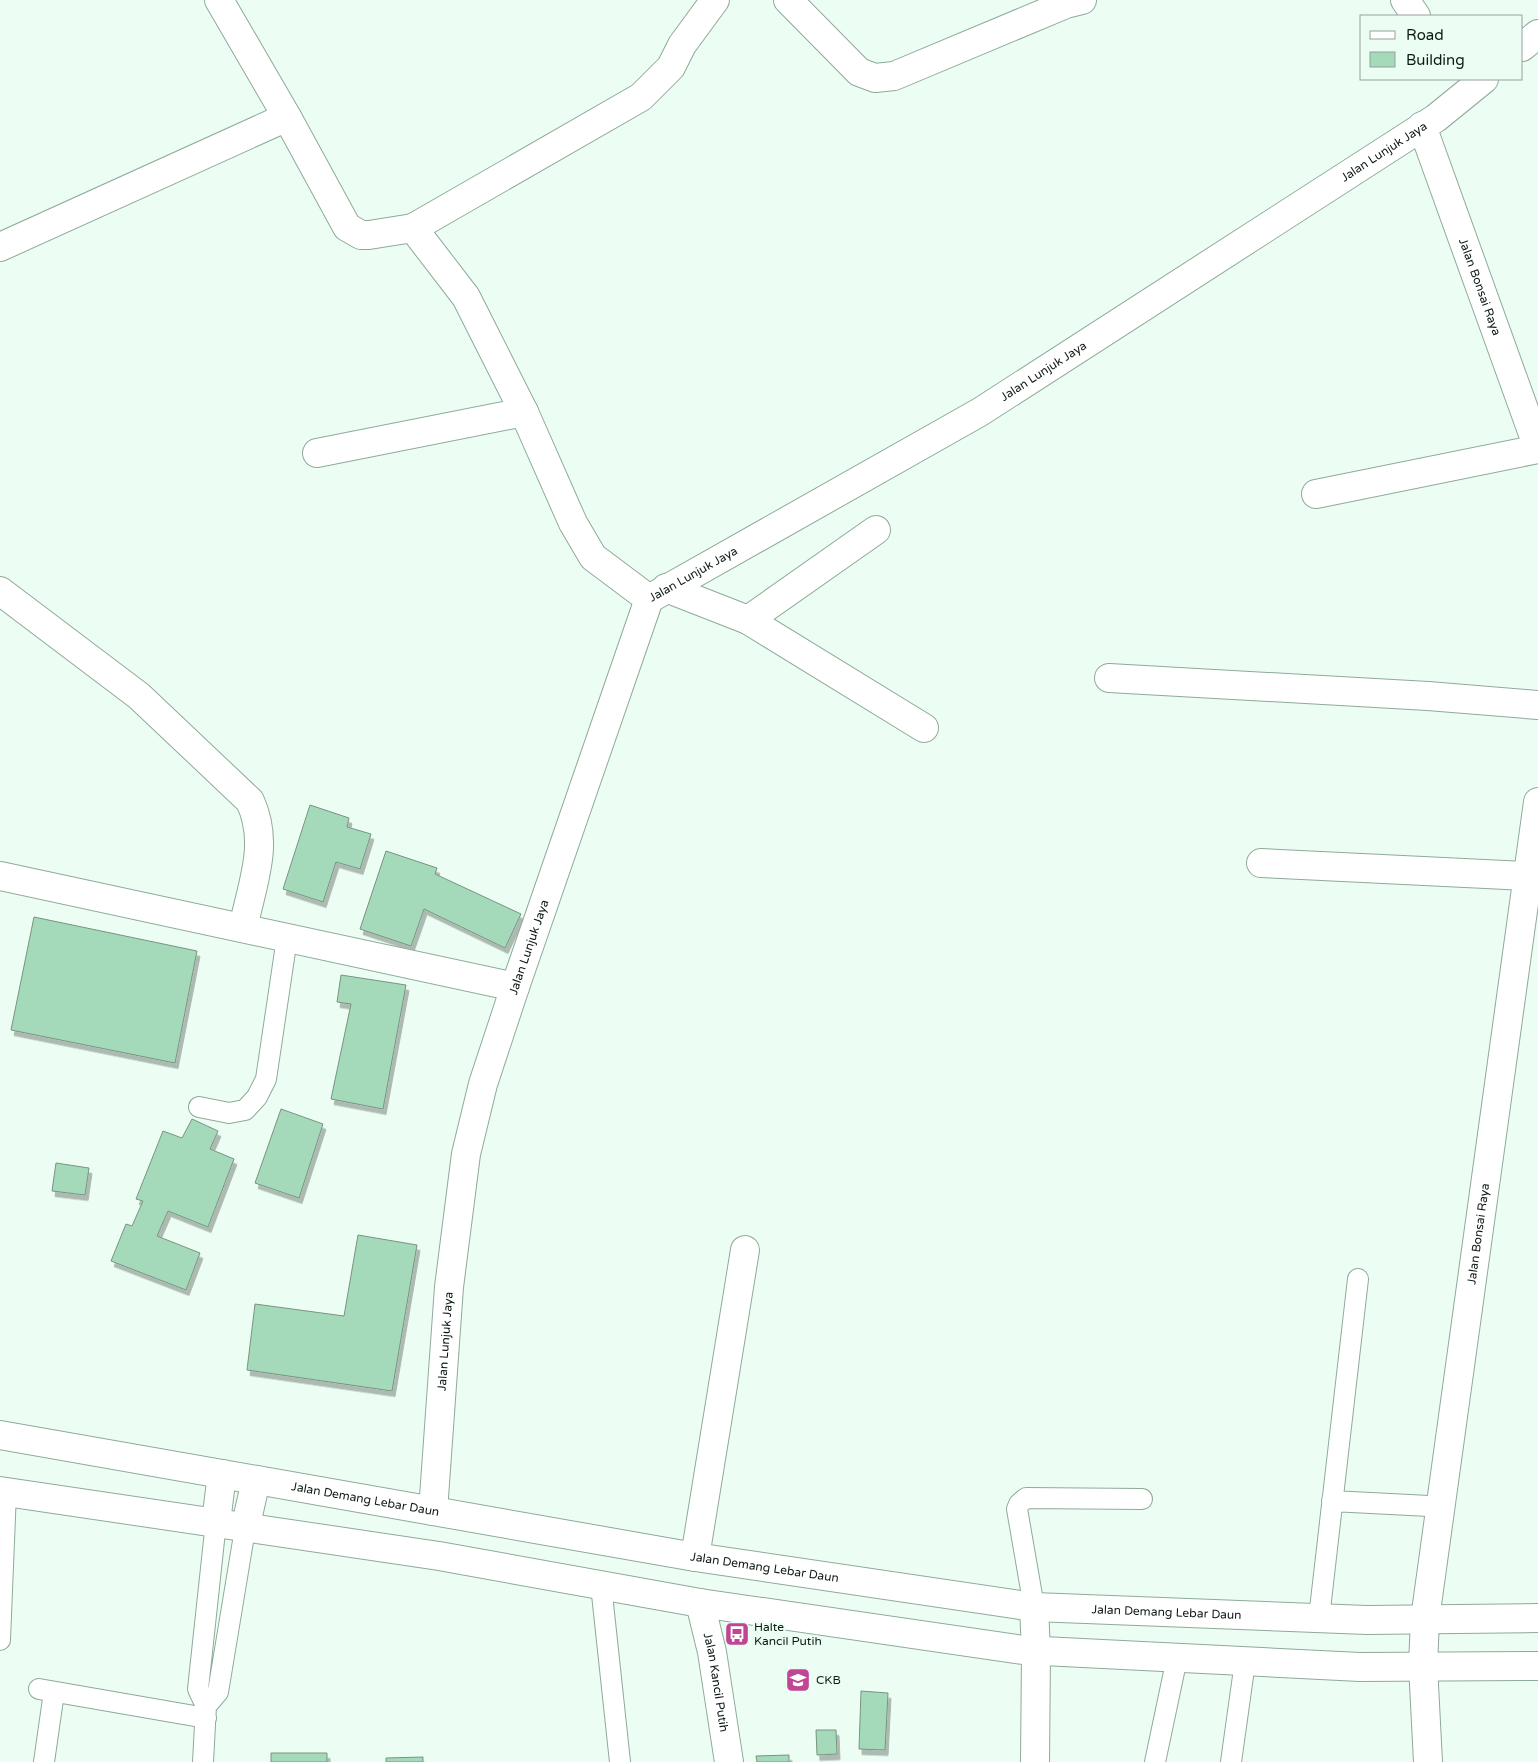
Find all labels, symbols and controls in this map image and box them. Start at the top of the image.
legend [1360,15,1523,80]
text: Road [1406,26,1444,44]
text: Building [1406,51,1465,69]
street label: Jalan Lunjuk Jaya [1338,119,1429,184]
street label: Jalan Bonsai Raya [1456,236,1504,337]
street label: Jalan Lunjuk Jaya [998,338,1089,404]
street label: Jalan Lunjuk Jaya [646,544,740,605]
street label: Jalan Lunjuk Jaya [506,898,552,996]
street label: Jalan Bonsai Raya [1464,1182,1492,1285]
street label: Jalan Lunjuk Jaya [435,1291,456,1392]
street label: Jalan Demang Lebar Daun [290,1479,440,1519]
street label: Jalan Demang Lebar Daun [689,1549,840,1585]
street label: Jalan Demang Lebar Daun [1091,1602,1242,1622]
place label: Halte Kancil Putih [754,1620,822,1648]
bus stop icon: Halte Kancil Putih [724,1621,750,1647]
street label: Jalan Kancil Putih [701,1631,731,1733]
school or university icon: CKB [785,1667,811,1693]
place label: CKB [816,1673,841,1687]

